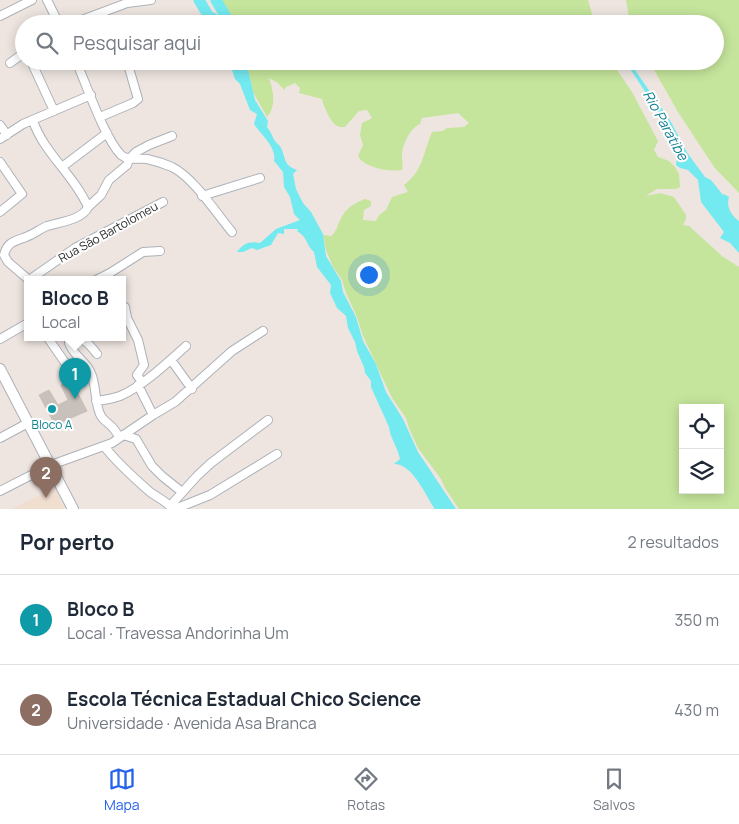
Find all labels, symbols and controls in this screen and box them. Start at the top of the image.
search box [15,15,724,70]
icon: search [33,29,61,57]
text: Pesquisar aqui [73,30,201,56]
water label: Rio Paratibe [639,87,693,164]
street label: Rua São Bartolomeu [55,198,161,266]
your location [356,262,382,288]
popup [24,276,126,341]
text: Bloco B [41,285,109,311]
text: Local [41,311,80,333]
pin: 1 [59,358,91,399]
marker: Bloco A [46,403,58,415]
map controls [679,404,724,494]
button: locate [679,404,724,449]
place label: Bloco A [32,416,73,433]
button: layers [679,449,724,494]
pin: 2 [30,457,62,498]
text: Por perto [20,528,114,556]
text: 2 resultados [628,531,719,553]
text: Bloco B [67,596,134,622]
text: 1 [32,609,40,631]
text: 350 m [674,609,719,631]
text: Local · Travessa Andorinha Um [67,622,289,644]
text: Escola Técnica Estadual Chico Science [67,686,421,712]
text: 2 [31,699,41,721]
text: 430 m [674,699,719,721]
text: Universidade · Avenida Asa Branca [67,712,317,734]
tab: Mapa [104,765,140,814]
tab: Rotas [347,765,385,814]
tab: Salvos [593,765,635,814]

